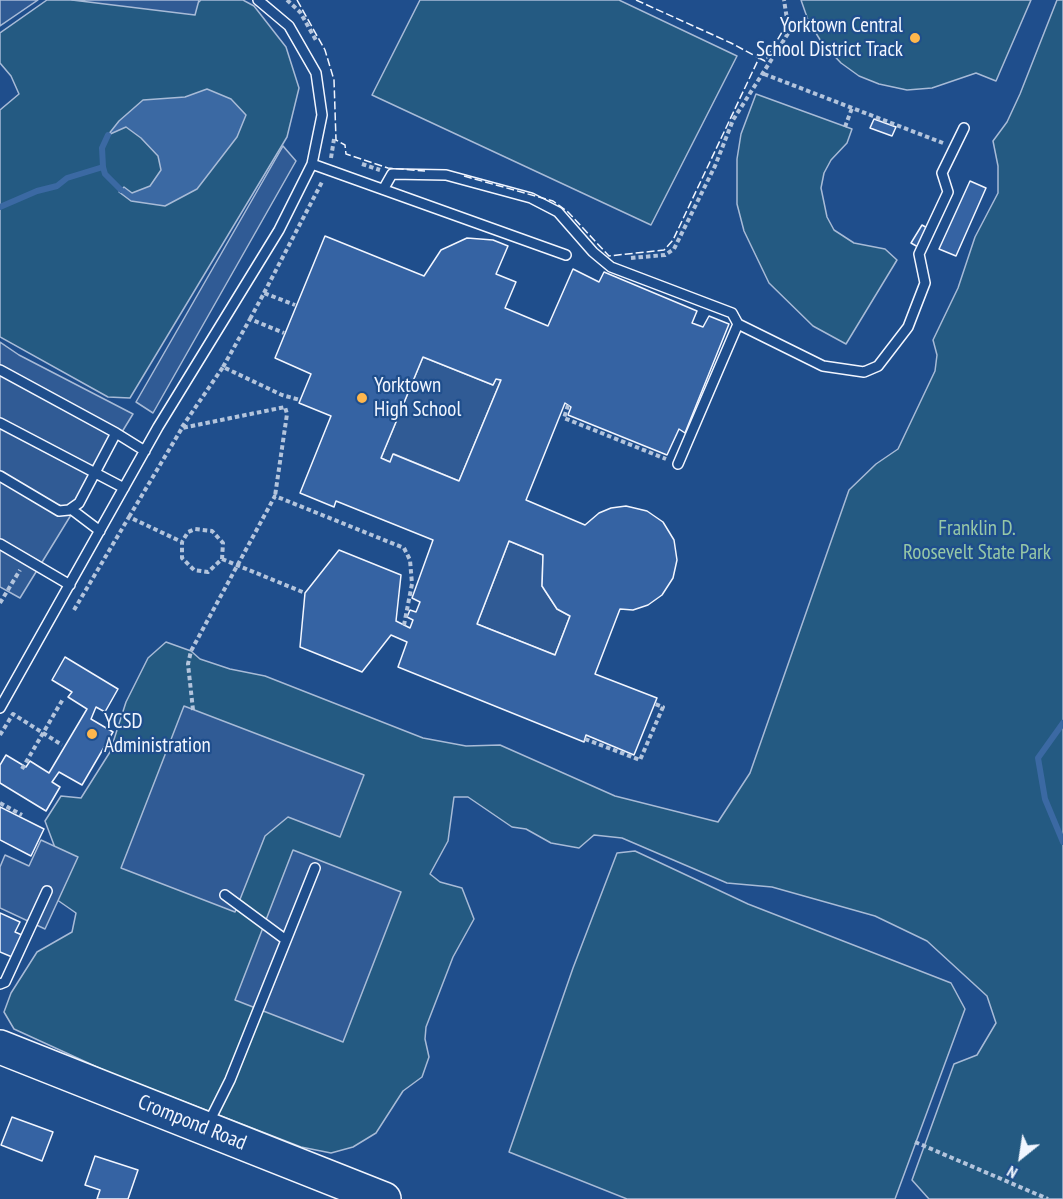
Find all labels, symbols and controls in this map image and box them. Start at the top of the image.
place label: Yorktown Central School District Track [756,13,903,63]
marker: Yorktown Central School District Track [908,31,922,45]
place label: Yorktown High School [374,373,461,423]
marker: Yorktown High School [355,391,369,405]
park label: Franklin D. Roosevelt State Park [903,516,1051,566]
place label: YCSD Administration [104,709,211,759]
marker: YCSD Administration [85,727,99,741]
street label: Crompond Road [134,1090,250,1156]
north arrow [991,1127,1051,1187]
text: N [1003,1162,1021,1183]

